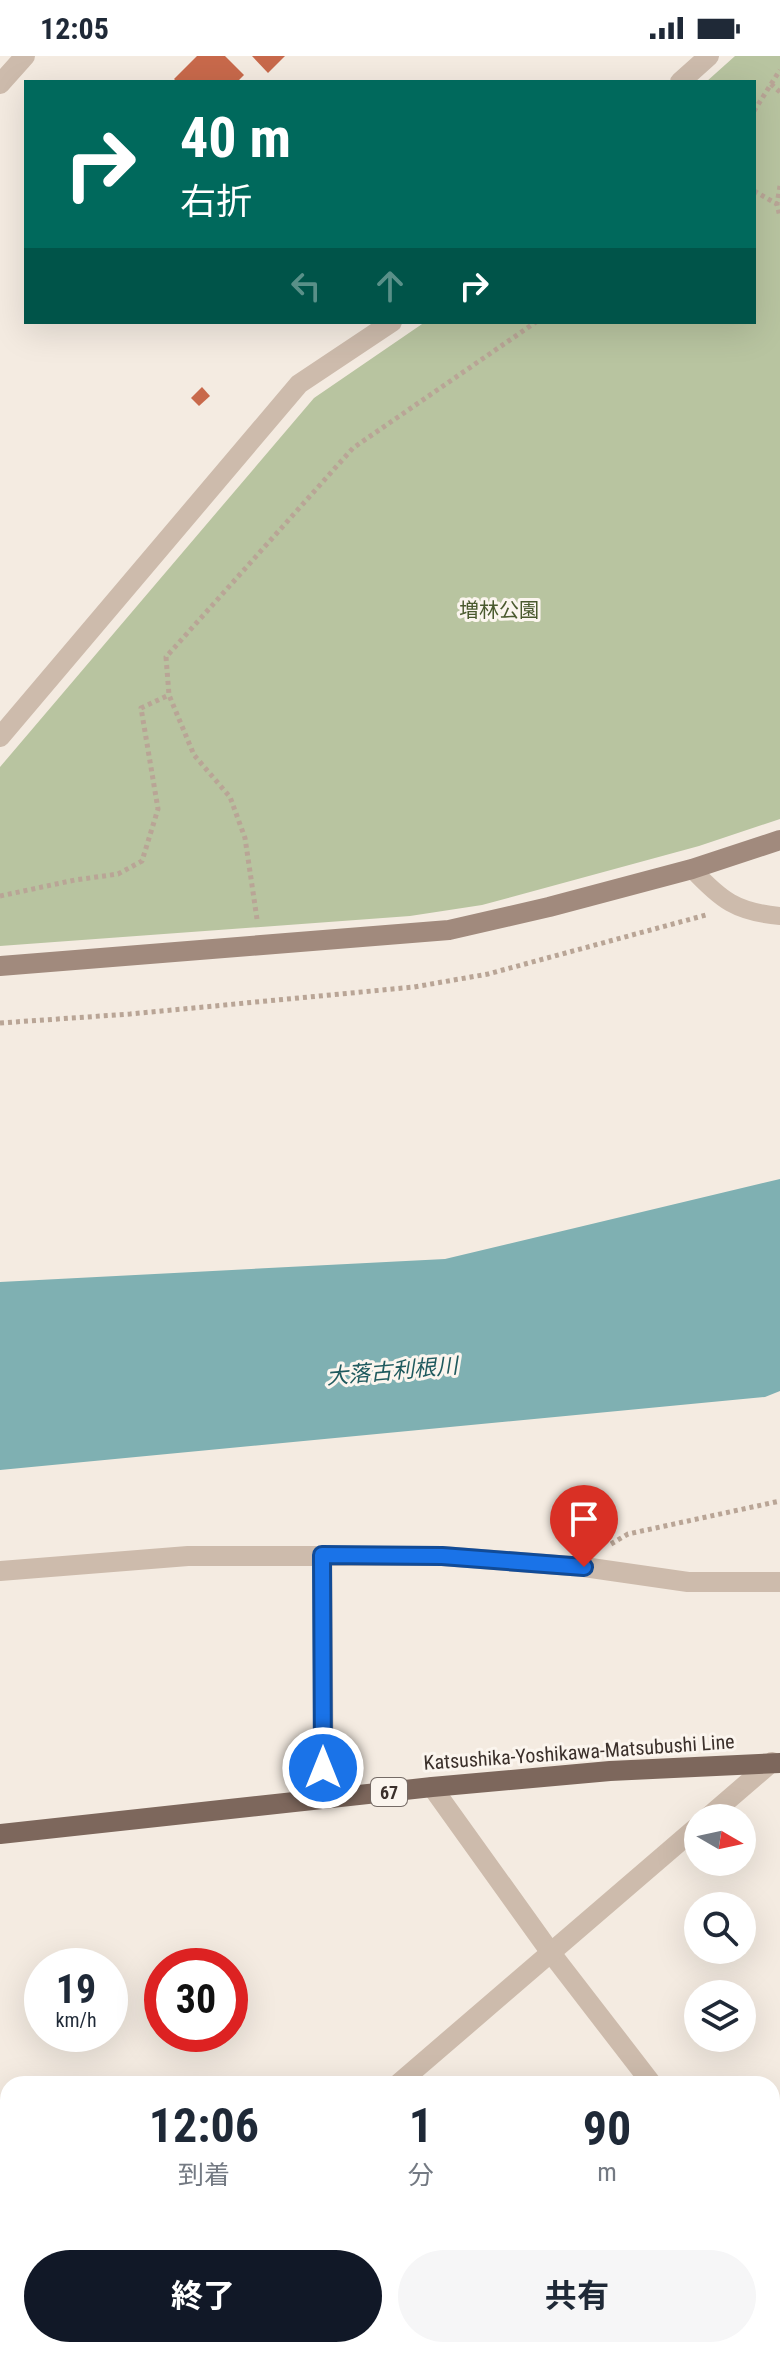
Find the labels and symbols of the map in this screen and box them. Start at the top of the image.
park label: 増林公園 [459,598,539,622]
water label: 大落古利根川 [325,1353,461,1389]
pin [550,1485,618,1567]
position arrow [281,1726,365,1810]
street label: Katsushika-Yoshikawa-Matsubushi Line [423,1729,735,1775]
road number: 67 [371,1778,407,1806]
north arrow [684,1804,756,1876]
speed limit sign: 30 [144,1948,248,2052]

